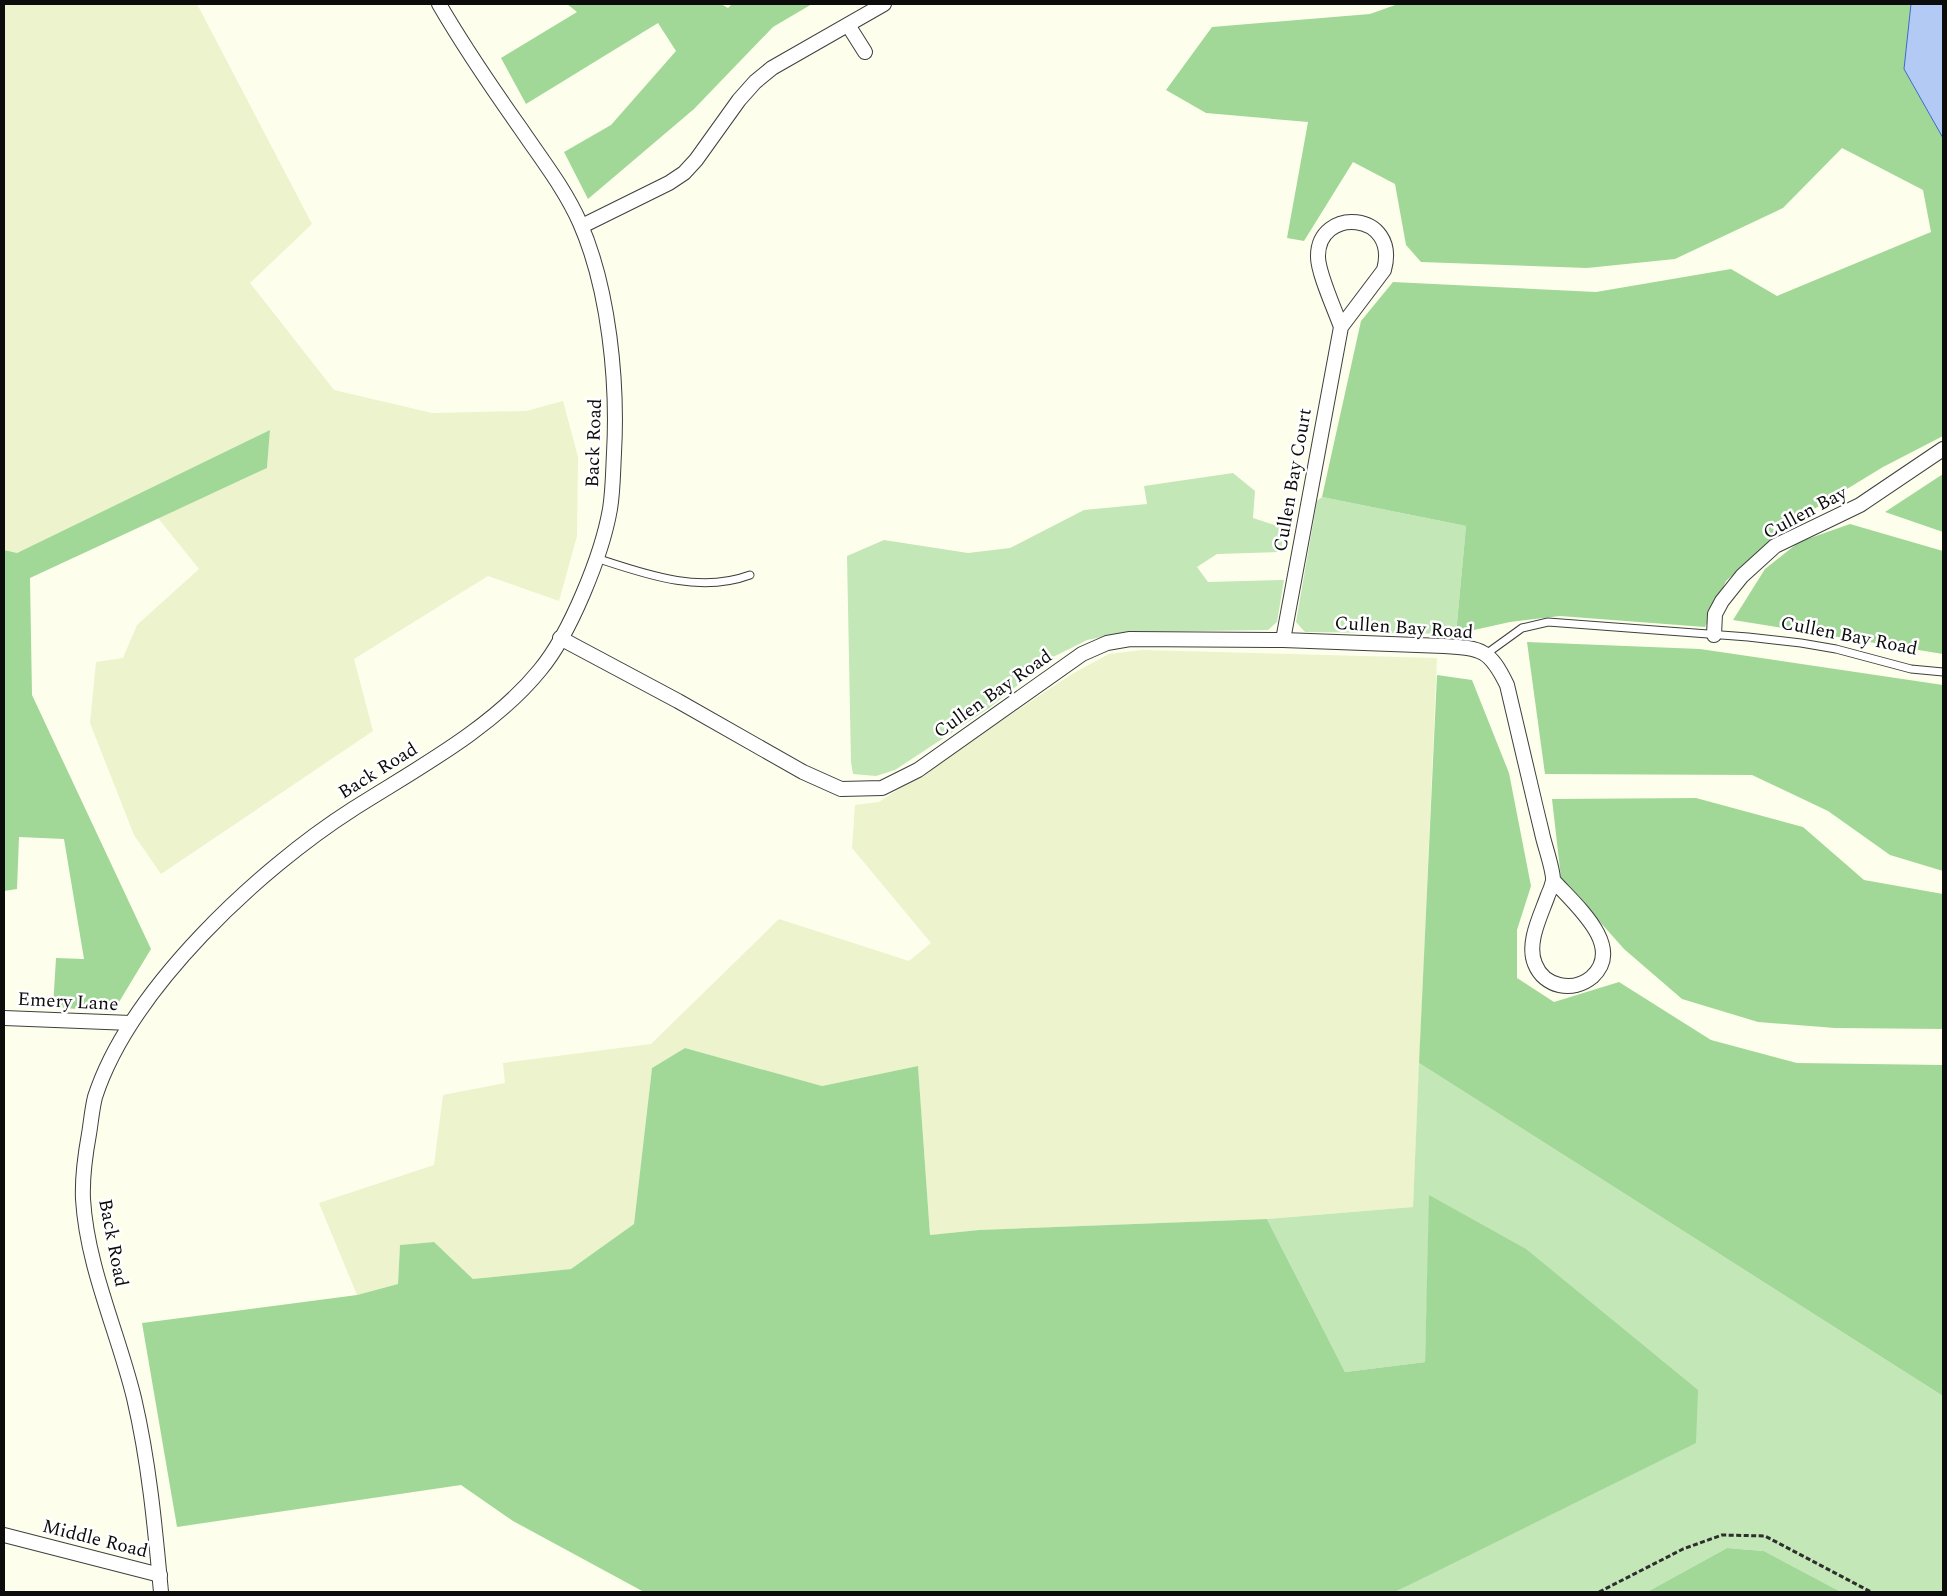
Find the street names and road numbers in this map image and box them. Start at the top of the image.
street label: Back Road [578,398,610,488]
street label: Cullen Bay Court [1266,406,1320,554]
street label: Cullen Bay [1758,478,1853,547]
street label: Cullen Bay Road [1334,609,1474,647]
street label: Cullen Bay Road [1778,609,1920,663]
street label: Cullen Bay Road [928,642,1058,746]
street label: Back Road [333,735,423,807]
street label: Emery Lane [17,985,119,1019]
street label: Back Road [90,1197,136,1289]
street label: Middle Road [39,1512,151,1566]

